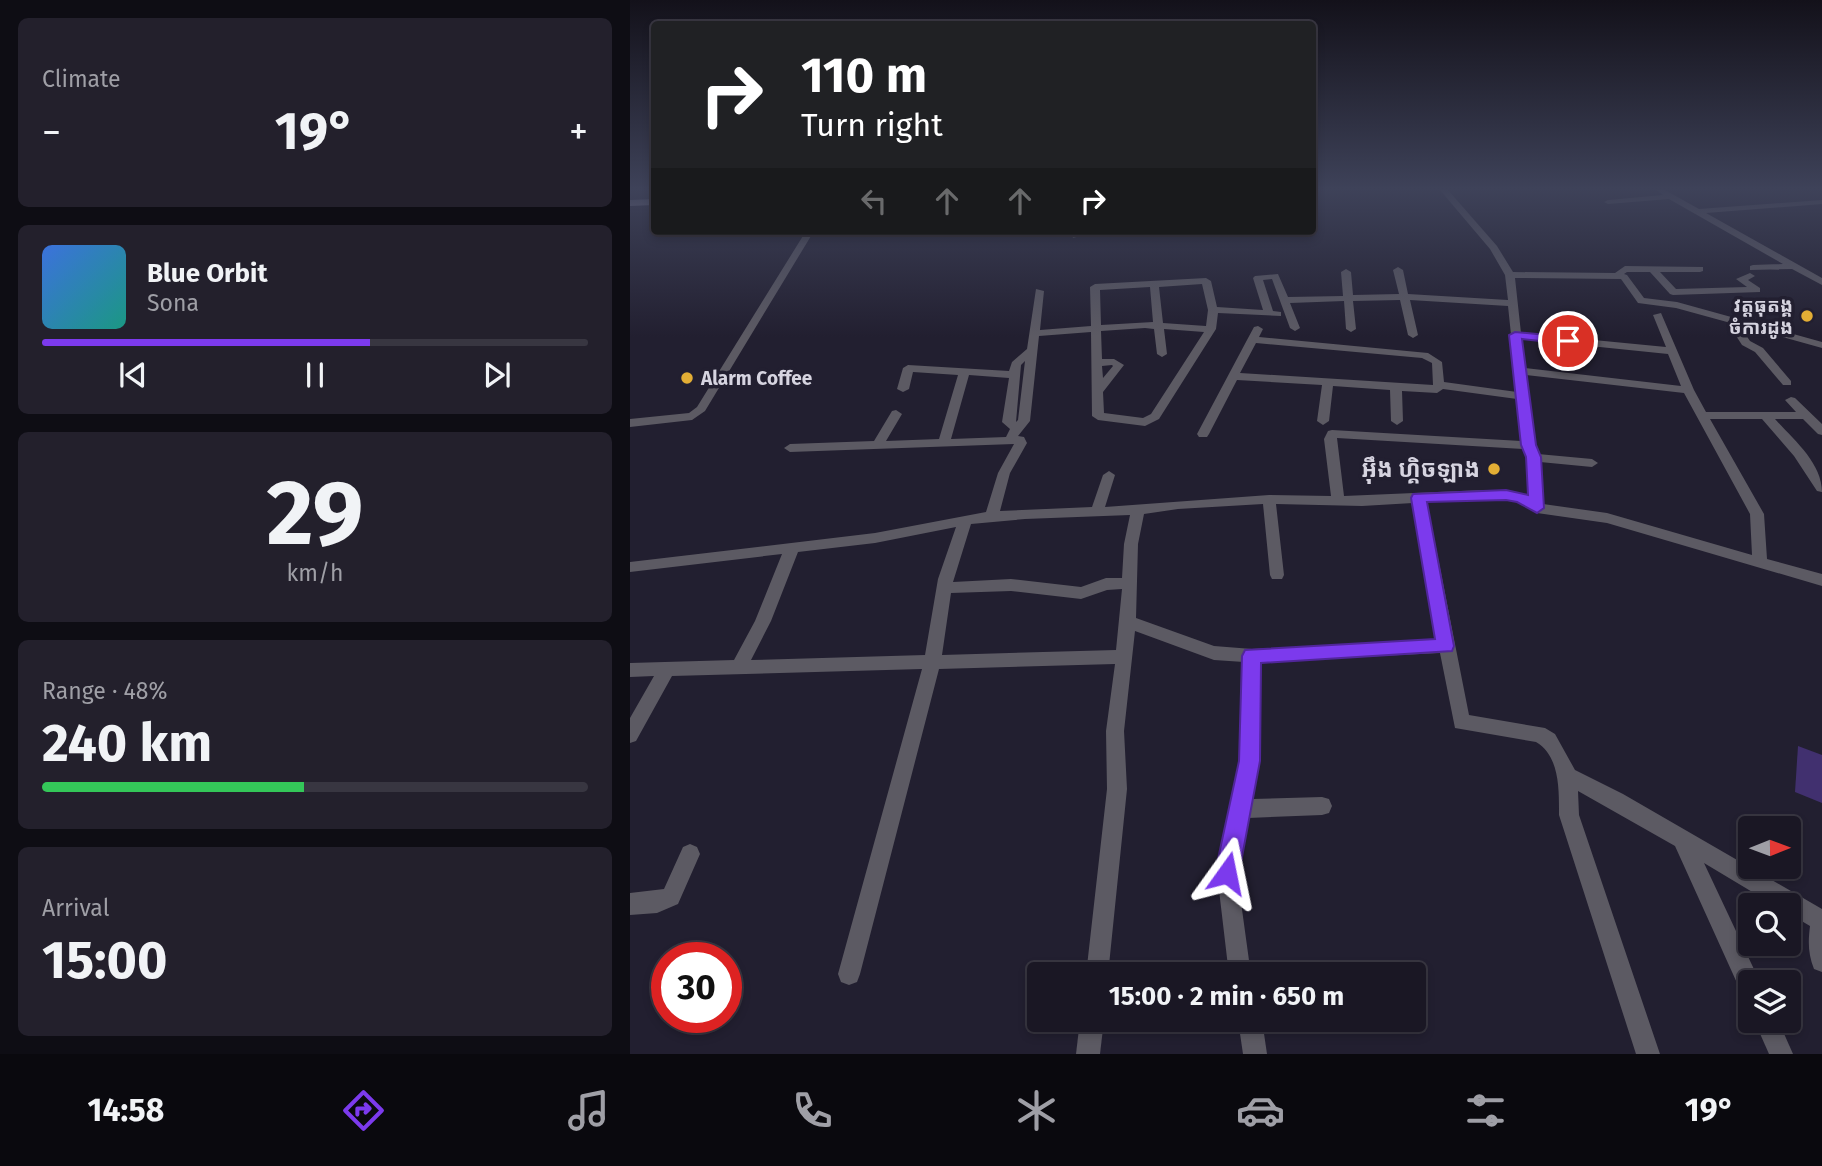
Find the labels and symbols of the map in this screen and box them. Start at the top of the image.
place label: វត្តធុតង្គ ចំការដូង [1729,294,1793,339]
marker: វត្តធុតង្គ ចំការដូង [1799,308,1815,324]
pin [1538,311,1598,371]
place label: Alarm Coffee [700,367,812,390]
marker: Alarm Coffee [679,370,695,386]
place label: អ៊ឹង ហ្គិចឡាង [1361,455,1480,484]
marker: អ៊ឹង ហ្គិចឡាង [1486,461,1502,477]
north arrow [1738,816,1801,878]
position arrow [1190,836,1264,910]
speed limit sign: 30 [651,942,742,1033]

